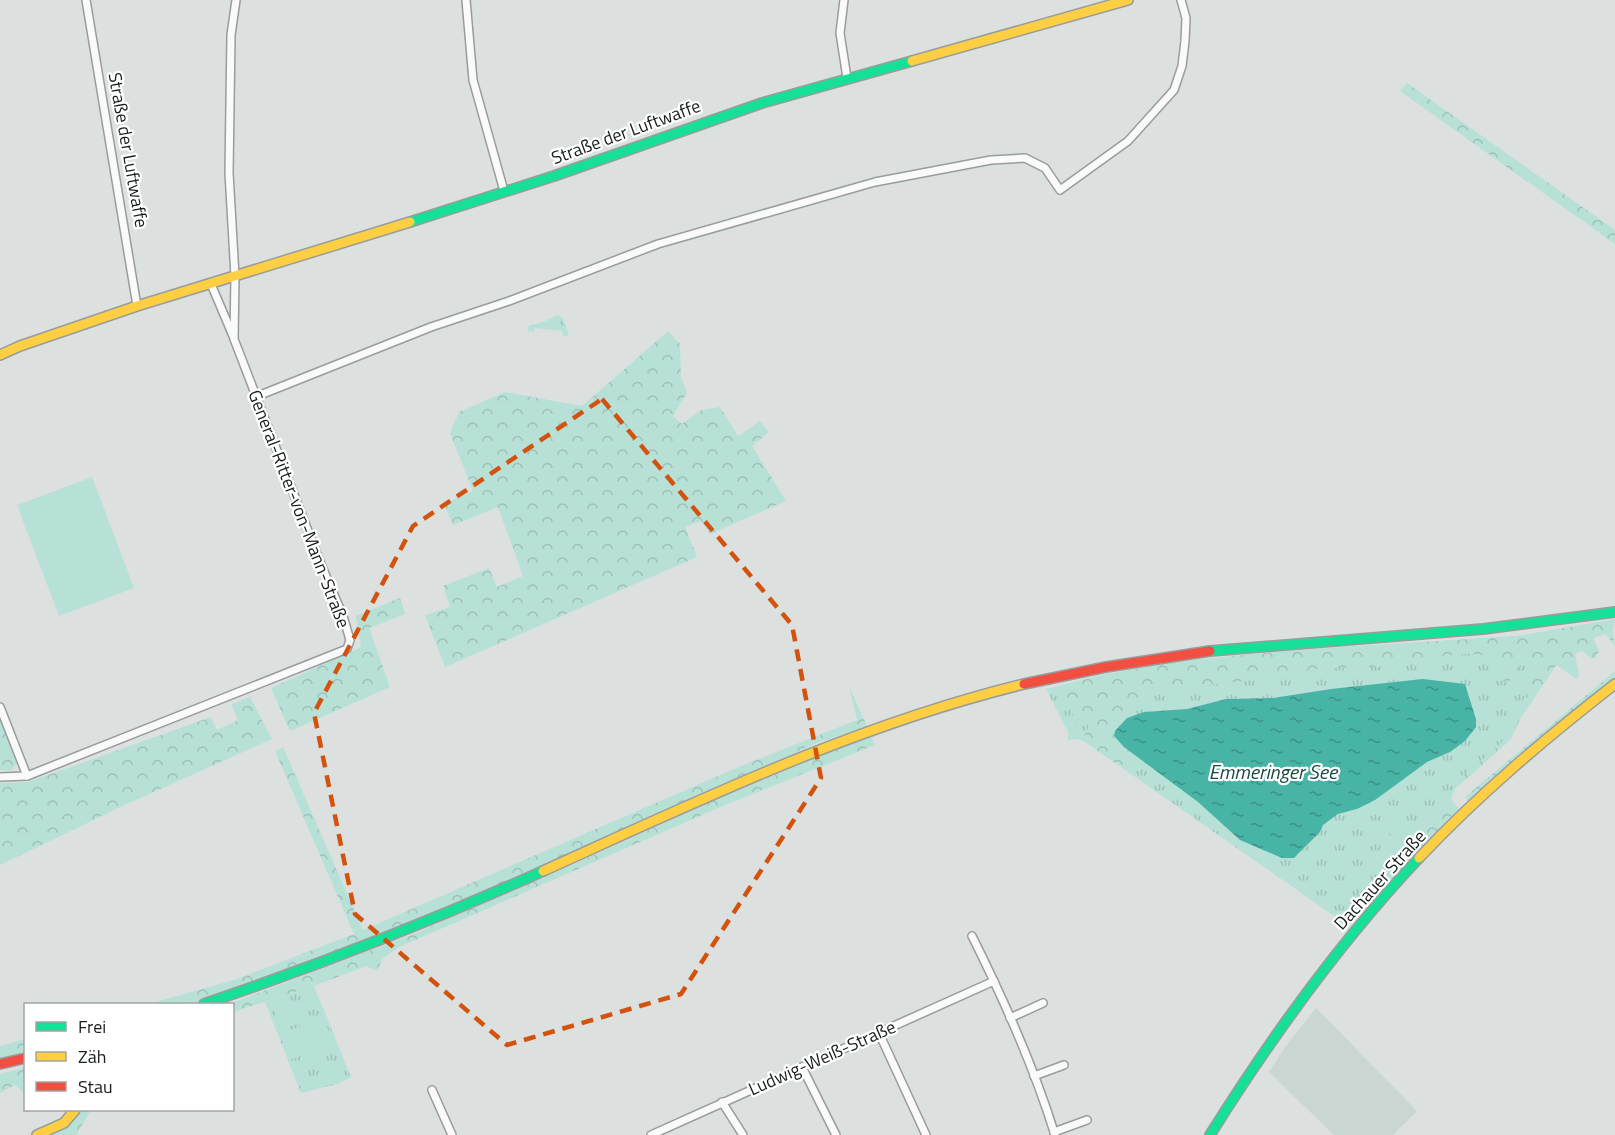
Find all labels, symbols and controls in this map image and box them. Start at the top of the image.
street label: Straße der Luftwaffe [102,70,155,230]
street label: Straße der Luftwaffe [547,92,704,171]
street label: General-Ritter-von-Mann-Straße [242,386,357,632]
water label: Emmeringer See [1209,756,1339,787]
street label: Dachauer Straße [1327,824,1432,936]
legend [24,1003,234,1111]
text: Frei [78,1013,106,1040]
street label: Ludwig-Weiß-Straße [744,1013,900,1102]
text: Zäh [78,1043,106,1070]
text: Stau [78,1073,113,1100]

